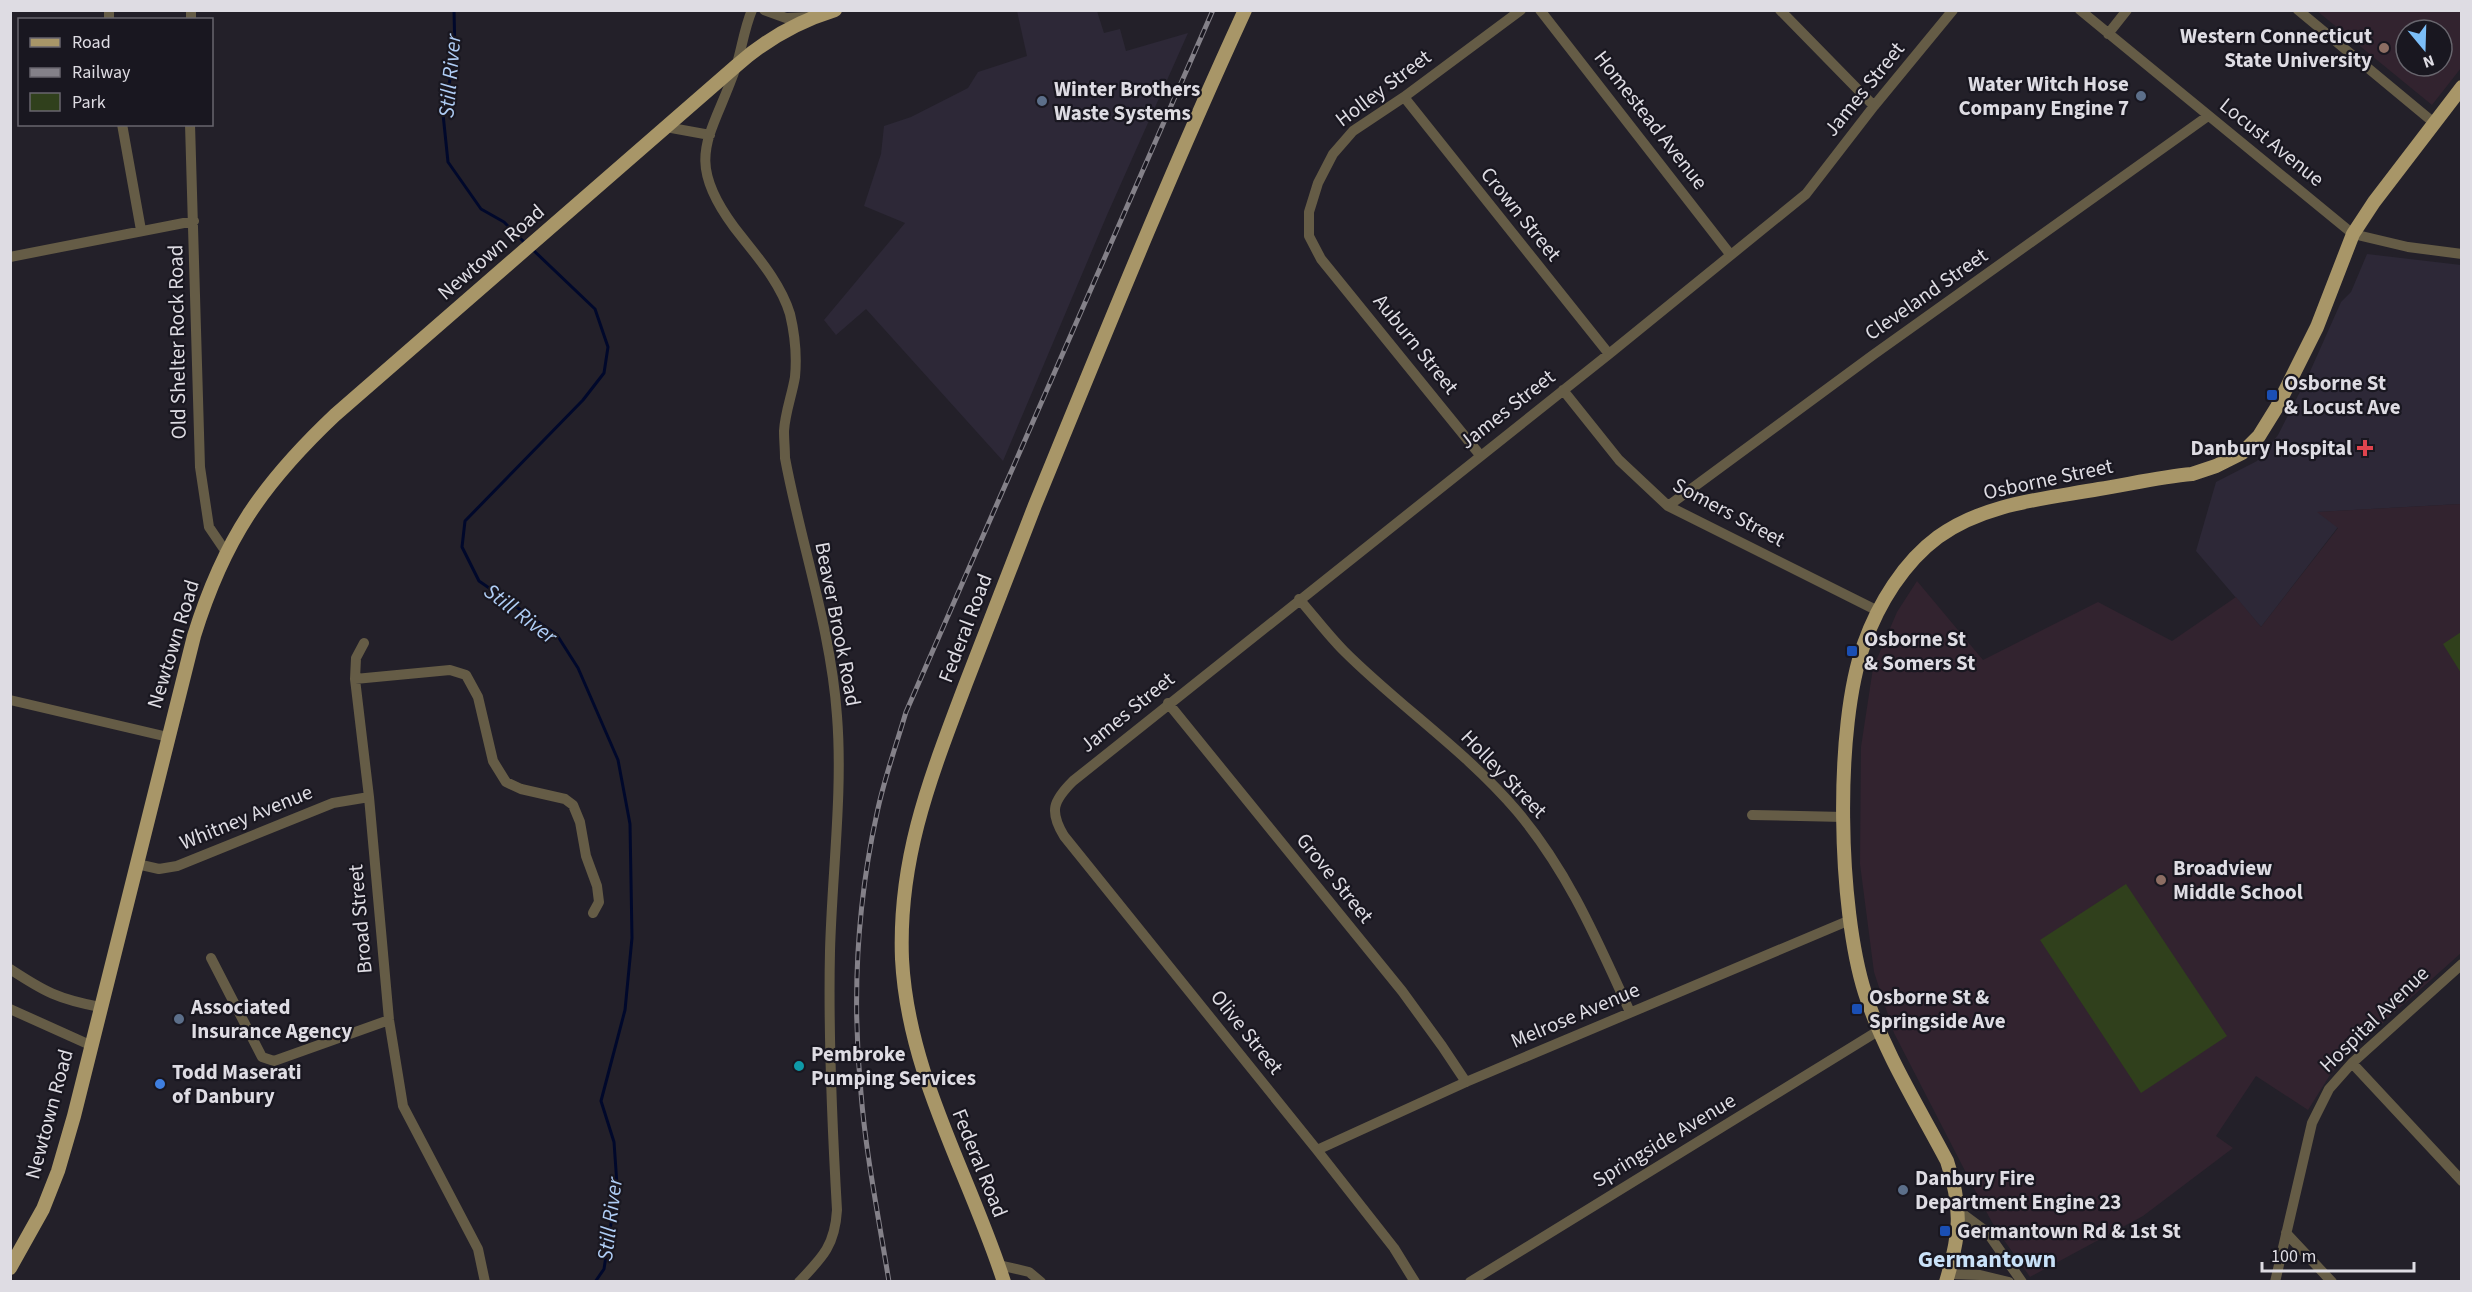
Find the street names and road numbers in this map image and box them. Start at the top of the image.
street label: James Street [1816,35,1912,143]
street label: Holley Street [1329,42,1437,134]
street label: Homestead Avenue [1587,44,1715,196]
street label: Locust Avenue [2213,90,2331,194]
street label: Crown Street [1474,160,1568,268]
street label: Newtown Road [431,197,551,307]
street label: Cleveland Street [1858,240,1994,348]
street label: Old Shelter Rock Road [160,244,194,440]
street label: Auburn Street [1366,287,1466,401]
street label: James Street [1453,362,1561,456]
street label: Osborne Street [1980,451,2116,507]
street label: Somers Street [1668,470,1790,554]
street label: Beaver Brook Road [807,539,869,709]
street label: Federal Road [930,569,1000,687]
street label: Newtown Road [139,576,207,712]
street label: James Street [1073,664,1181,760]
street label: Holley Street [1454,723,1554,825]
street label: Whitney Avenue [175,777,317,857]
street label: Grove Street [1289,826,1381,930]
street label: Broad Street [340,863,380,975]
street label: Hospital Avenue [2312,959,2436,1079]
street label: Melrose Avenue [1506,974,1644,1056]
street label: Olive Street [1203,983,1291,1081]
street label: Newtown Road [17,1046,81,1182]
street label: Springside Avenue [1587,1085,1741,1195]
street label: Federal Road [945,1104,1015,1222]

